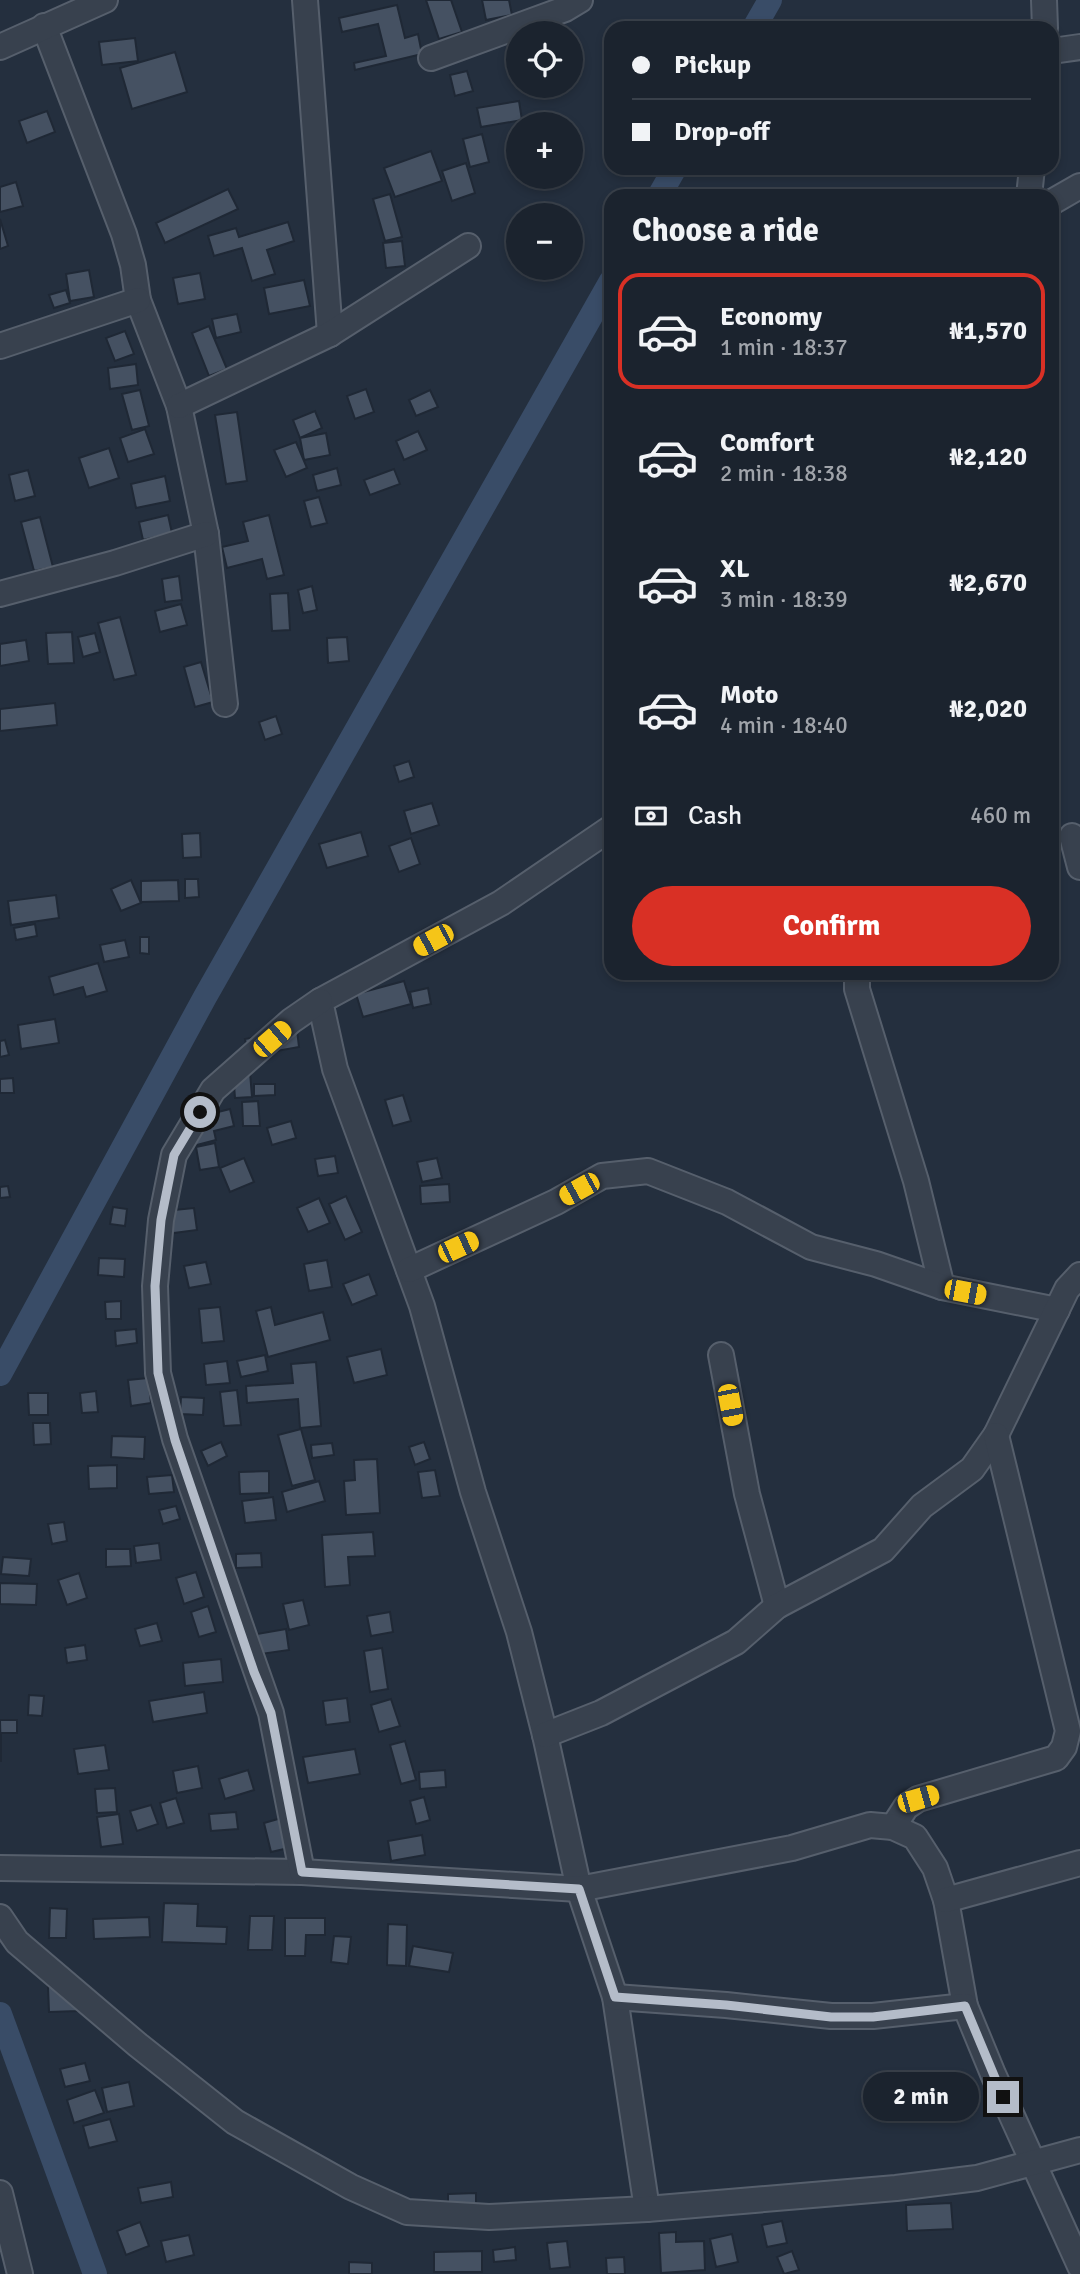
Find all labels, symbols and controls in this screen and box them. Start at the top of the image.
map controls [506,21,583,280]
button: locate [506,21,583,98]
text: Pickup [674,49,751,81]
button: + [506,112,583,189]
text: Drop-off [674,116,770,148]
button: − [506,203,583,280]
text: Choose a ride [632,211,819,250]
icon: car [636,300,699,363]
text: Economy [720,301,822,333]
text: ₦1,570 [949,315,1027,347]
text: 1 min · 18:37 [720,333,848,362]
icon: car [636,426,699,489]
text: Comfort [720,427,814,459]
text: ₦2,120 [949,441,1027,473]
text: 2 min · 18:38 [720,459,848,488]
icon: car [636,552,699,615]
text: XL [720,553,750,585]
text: ₦2,670 [949,567,1027,599]
text: 3 min · 18:39 [720,585,848,614]
icon: car [636,678,699,741]
text: Moto [720,679,778,711]
text: ₦2,020 [949,693,1027,725]
text: 4 min · 18:40 [720,711,848,740]
icon: cash [632,797,670,835]
text: Cash [688,800,742,832]
text: 460 m [970,801,1031,830]
button: Confirm [632,886,1031,966]
car [410,921,457,959]
car [250,1017,295,1061]
route start [184,1096,216,1128]
car [556,1170,603,1208]
car [435,1229,482,1265]
car [943,1278,988,1306]
car [716,1382,745,1428]
car [895,1783,942,1815]
callout: 2 min [863,2072,978,2122]
route end [987,2081,1019,2113]
text: 2 min [893,2082,949,2111]

